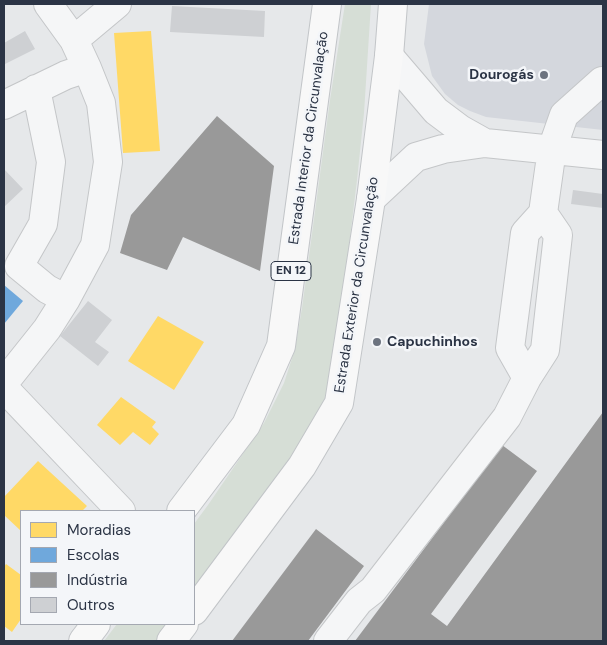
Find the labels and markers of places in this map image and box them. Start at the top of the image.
place label: Dourogás [469,67,534,83]
marker: Dourogás [538,69,550,81]
place label: Capuchinhos [387,334,478,350]
marker: Capuchinhos [371,336,383,348]

